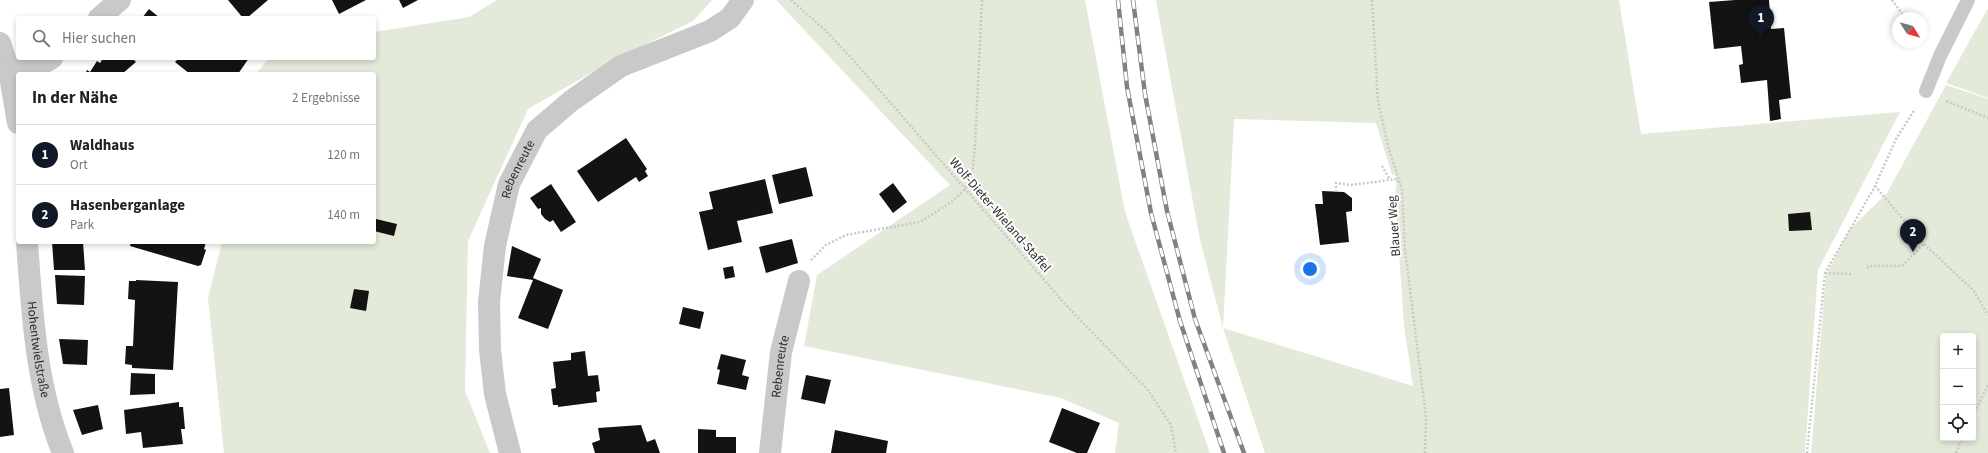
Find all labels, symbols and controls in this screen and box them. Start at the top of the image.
pin: 1 [1748,5,1774,38]
north arrow [1892,12,1928,48]
search box [16,16,376,60]
icon: search [30,27,52,49]
text: Hier suchen [62,28,136,49]
text: In der Nähe [32,86,118,110]
text: 2 Ergebnisse [292,89,360,107]
text: Waldhaus [70,135,134,156]
street label: Rebenreute [497,137,539,200]
text: 1 [42,146,48,164]
text: 120 m [327,146,360,164]
street label: Wolf-Dieter-Wieland-Staffel [945,154,1055,276]
text: Ort [70,156,88,174]
street label: Blauer Weg [1383,194,1405,257]
text: Hasenberganlage [70,195,185,216]
text: 2 [42,206,48,224]
text: 140 m [327,206,360,224]
text: Park [70,216,94,234]
pin: 2 [1900,219,1926,252]
your location [1300,259,1320,279]
street label: Hohentwielstraße [22,300,54,399]
street label: Rebenreute [767,333,794,399]
map controls [1940,333,1976,441]
button: + [1940,333,1976,369]
button: − [1940,369,1976,405]
button: locate [1940,405,1976,441]

